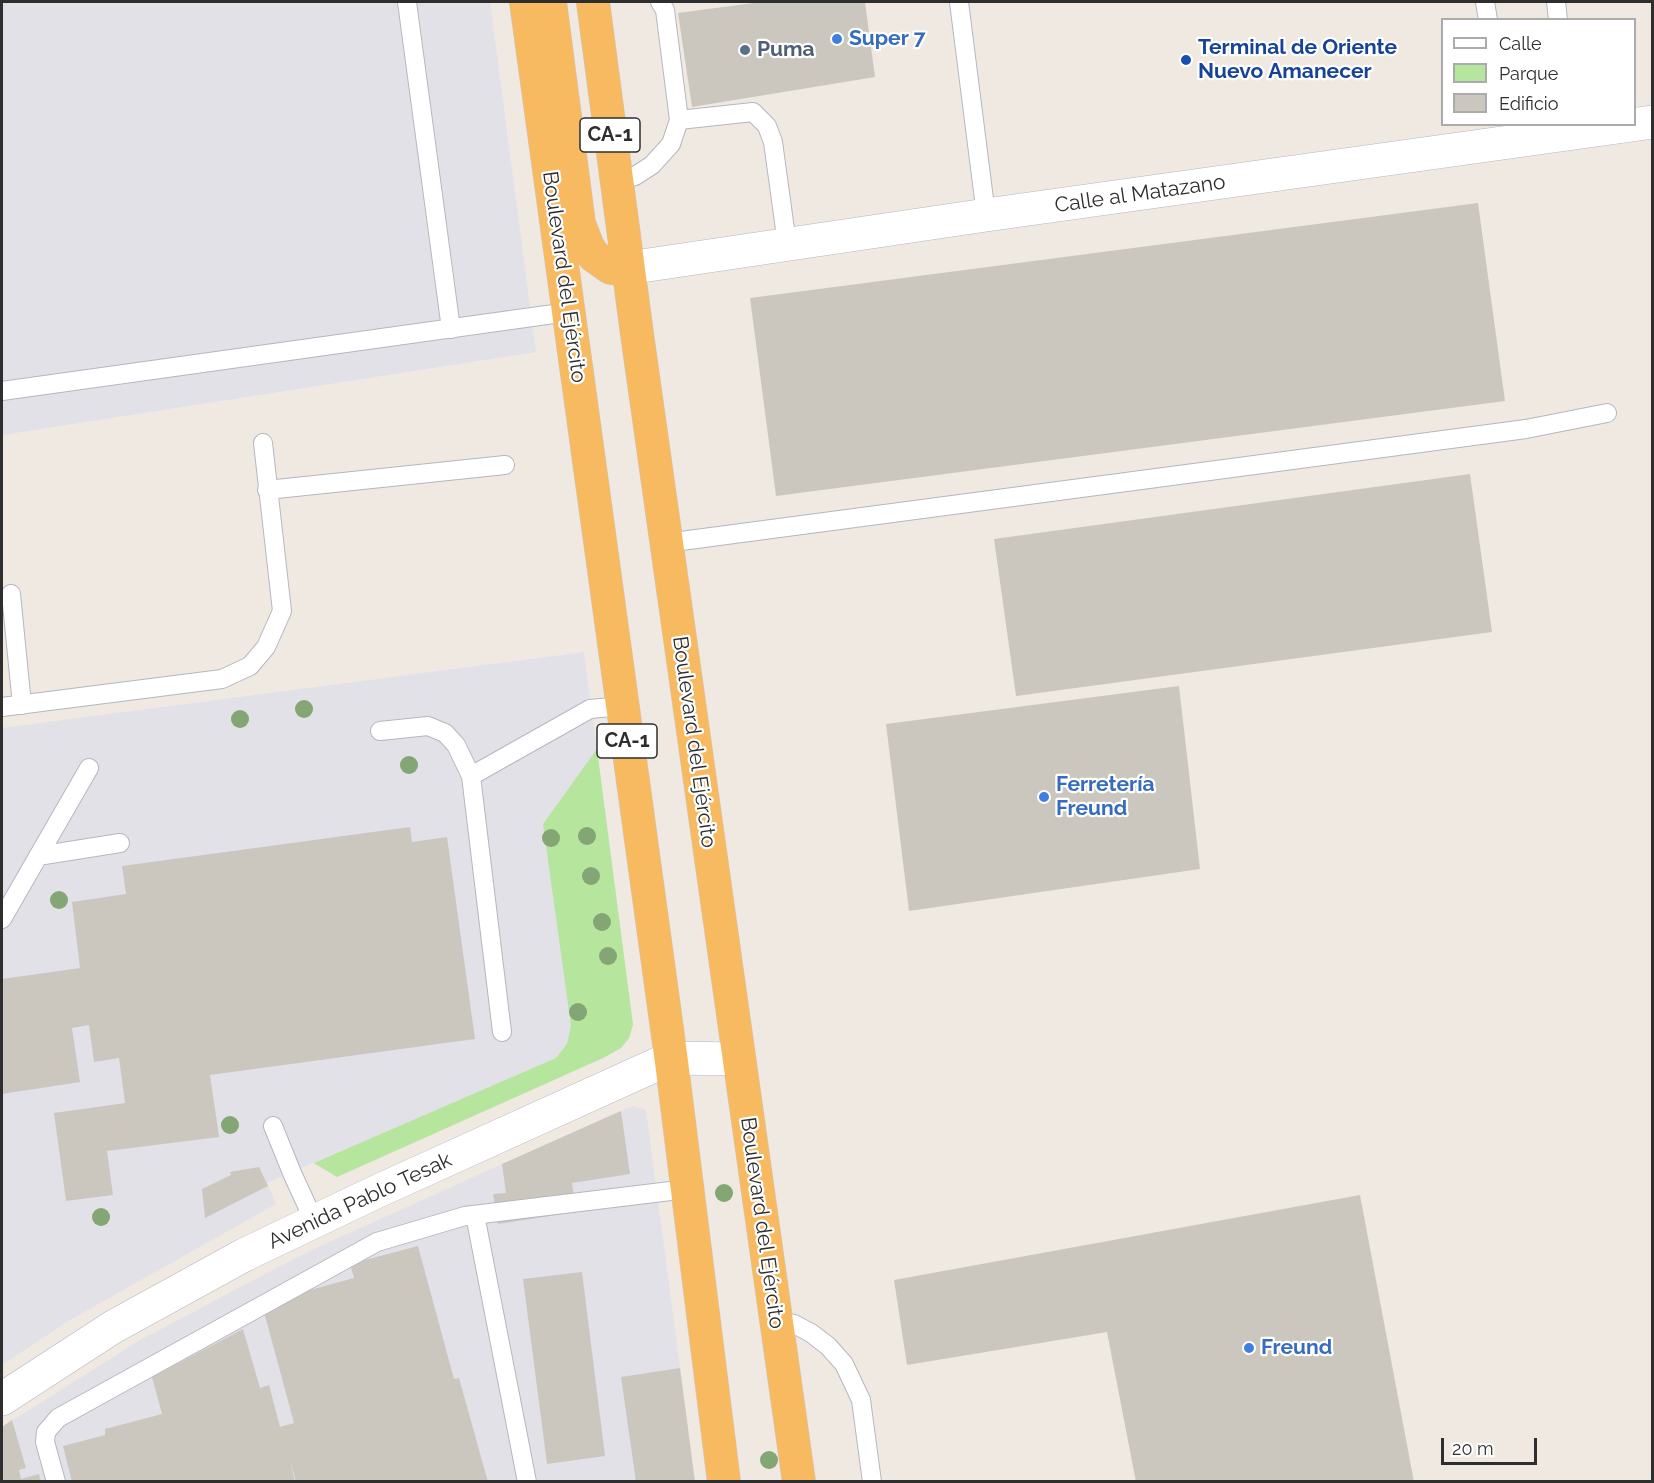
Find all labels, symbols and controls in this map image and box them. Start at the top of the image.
legend [1441,18,1636,126]
place label: Super 7 [849,26,926,52]
marker: Super 7 [830,32,844,46]
text: Calle [1499,33,1542,54]
place label: Terminal de Oriente Nuevo Amanecer [1198,35,1397,85]
place label: Puma [757,37,815,63]
marker: Puma [738,43,752,57]
marker: Terminal de Oriente Nuevo Amanecer [1179,53,1193,67]
text: Parque [1499,63,1558,84]
text: Edificio [1499,93,1558,114]
road number: CA-1 [580,118,640,152]
street label: Boulevard del Ejército [537,170,591,384]
street label: Calle al Matazano [1053,170,1227,218]
street label: Boulevard del Ejército [667,635,721,849]
road number: CA-1 [597,724,657,758]
place label: Ferretería Freund [1056,772,1155,822]
marker: Ferretería Freund [1037,790,1051,804]
street label: Boulevard del Ejército [735,1116,789,1330]
street label: Avenida Pablo Tesak [264,1147,456,1255]
place label: Freund [1261,1335,1332,1361]
marker: Freund [1242,1341,1256,1355]
scale bar [1444,1426,1540,1464]
text: 20 m [1452,1438,1494,1459]

